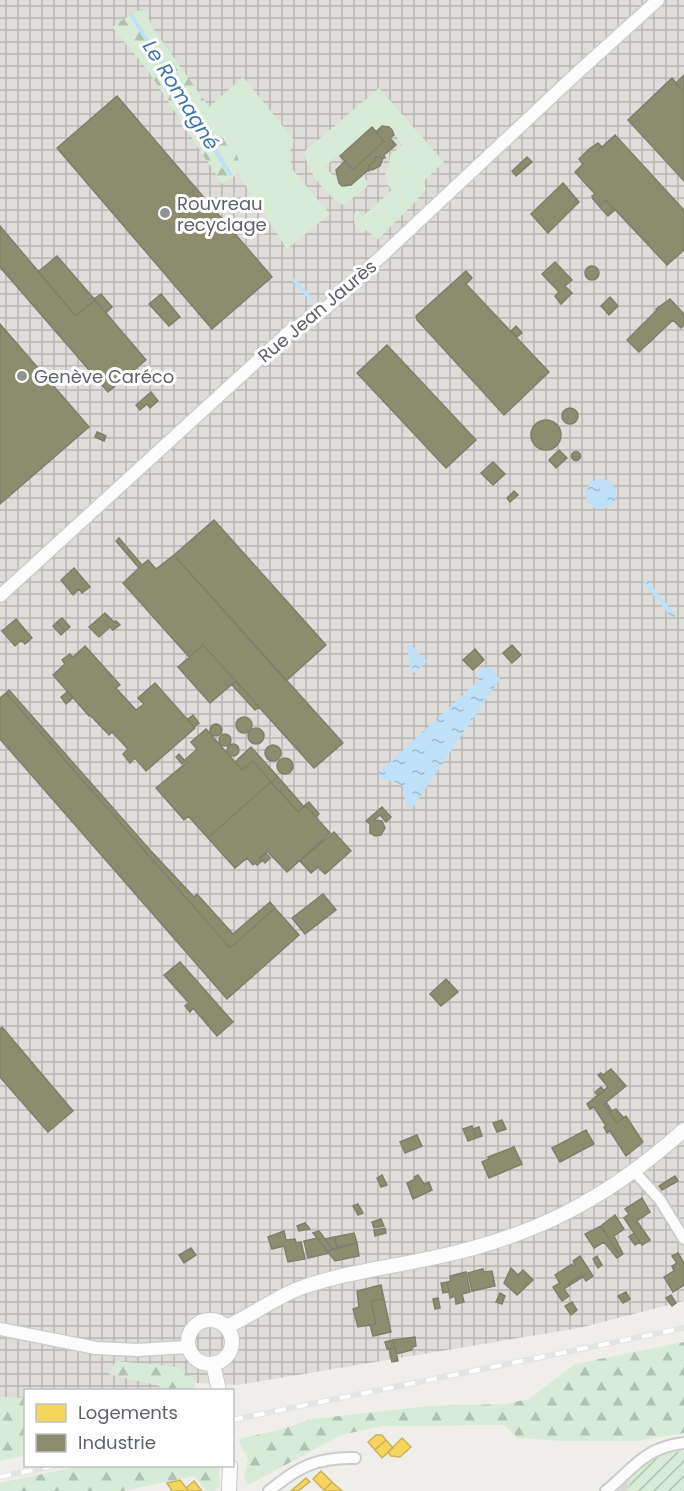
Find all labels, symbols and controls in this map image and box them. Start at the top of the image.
water label: Le Romagné [136,35,226,155]
place label: Rouvreau recyclage [177,191,267,237]
marker: Rouvreau recyclage [158,206,172,220]
street label: Rue Jean Jaurès [252,254,382,368]
place label: Genève Caréco [34,364,174,389]
marker: Genève Caréco [15,369,29,383]
legend [24,1389,234,1467]
text: Logements [78,1400,178,1425]
text: Industrie [78,1430,156,1455]

